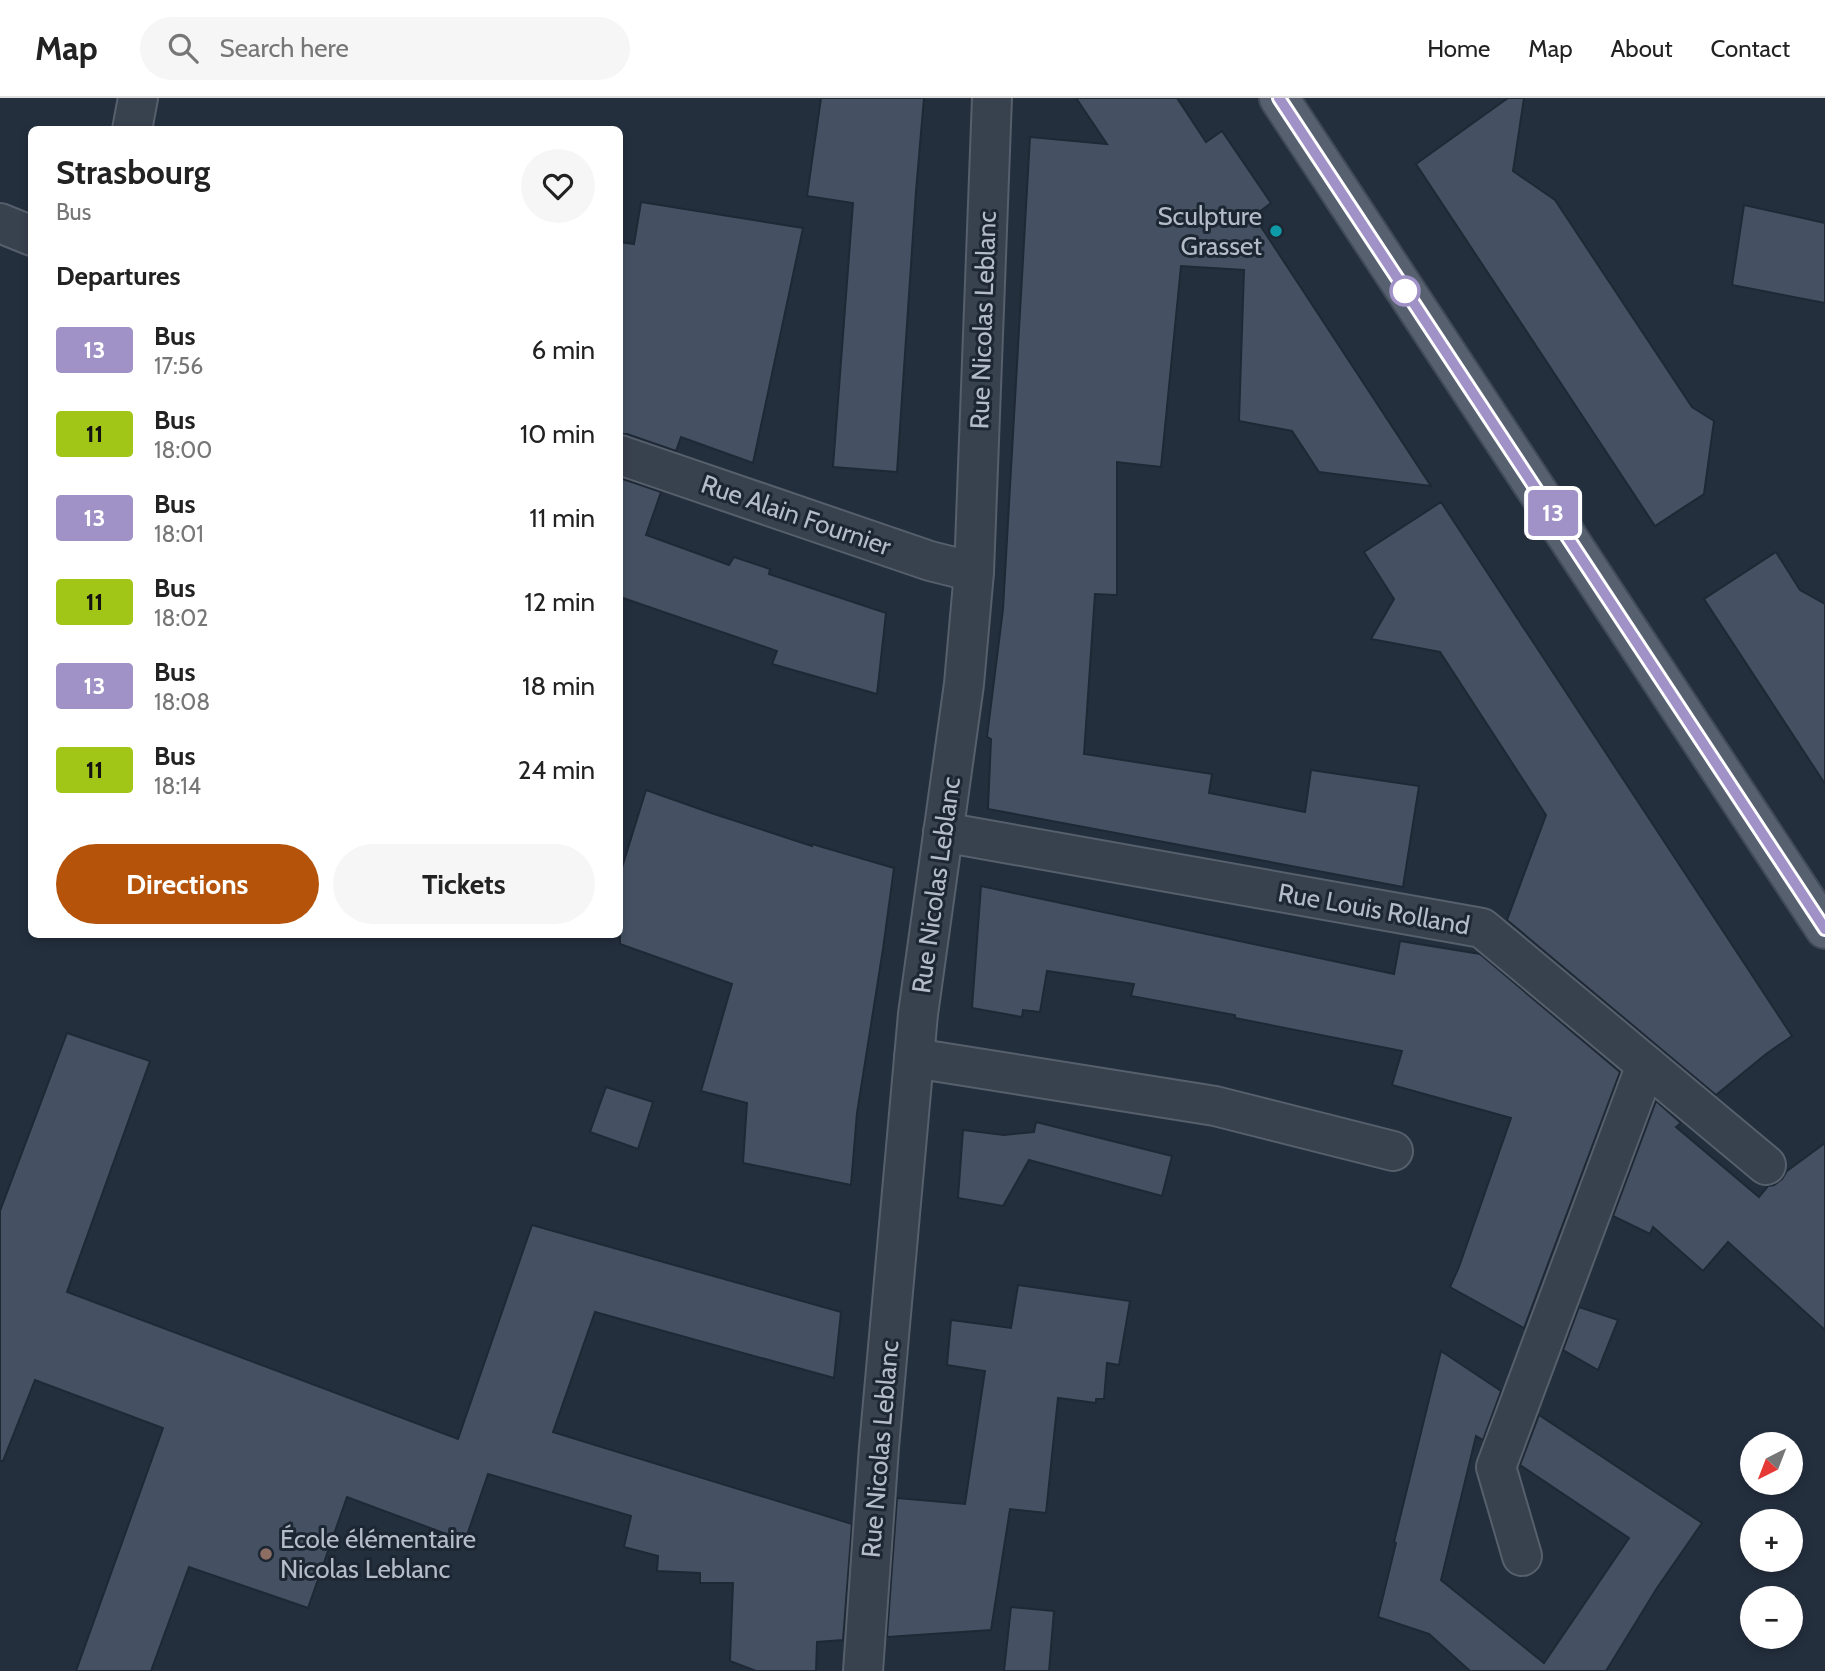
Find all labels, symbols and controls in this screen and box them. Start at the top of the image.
search box [140,17,630,80]
text: Map [35,28,98,68]
icon: search [164,29,202,67]
text: Search here [220,32,349,64]
text: Home [1427,34,1490,63]
text: Map [1528,34,1573,63]
text: About [1611,34,1673,63]
text: Contact [1711,34,1790,63]
button: heart [521,149,595,223]
text: Strasbourg [56,152,210,192]
text: Bus [56,198,91,226]
place label: Sculpture Grasset [1157,200,1262,262]
street label: Rue Nicolas Leblanc [963,210,1003,430]
marker: Sculpture Grasset [1268,223,1284,239]
text: Departures [56,260,180,292]
unlabelled marker [1390,276,1420,306]
text: Bus [154,320,195,352]
text: 6 min [532,334,595,366]
text: 13 [84,335,105,364]
text: 17:56 [154,352,203,380]
text: Bus [154,404,195,436]
text: 10 min [520,418,595,450]
text: 11 [86,419,103,448]
text: 18:00 [154,436,212,464]
street label: Rue Alain Fournier [697,468,896,563]
text: Bus [154,488,195,520]
line badge: 13 [1522,490,1584,536]
text: 13 [1542,498,1564,527]
text: 11 min [529,502,595,534]
text: 13 [84,503,105,532]
text: 18:01 [154,520,204,548]
text: Bus [154,572,195,604]
text: 12 min [524,586,595,618]
text: 11 [86,587,103,616]
text: 18:02 [154,604,208,632]
text: Bus [154,656,195,688]
text: 18 min [522,670,595,702]
text: 13 [84,671,105,700]
text: 18:08 [154,688,210,716]
text: Bus [154,740,195,772]
text: 24 min [518,754,595,786]
text: 11 [86,755,103,784]
text: 18:14 [154,772,201,800]
street label: Rue Nicolas Leblanc [905,774,967,995]
button: Directions [56,844,319,924]
button: Tickets [333,844,595,924]
street label: Rue Louis Rolland [1276,876,1472,942]
street label: Rue Nicolas Leblanc [855,1339,905,1559]
north arrow [1740,1432,1802,1494]
map controls [1740,1432,1803,1649]
button: + [1740,1509,1803,1572]
place label: École élémentaire Nicolas Leblanc [280,1523,476,1585]
marker: École élémentaire Nicolas Leblanc [258,1546,274,1562]
button: − [1740,1586,1803,1649]

